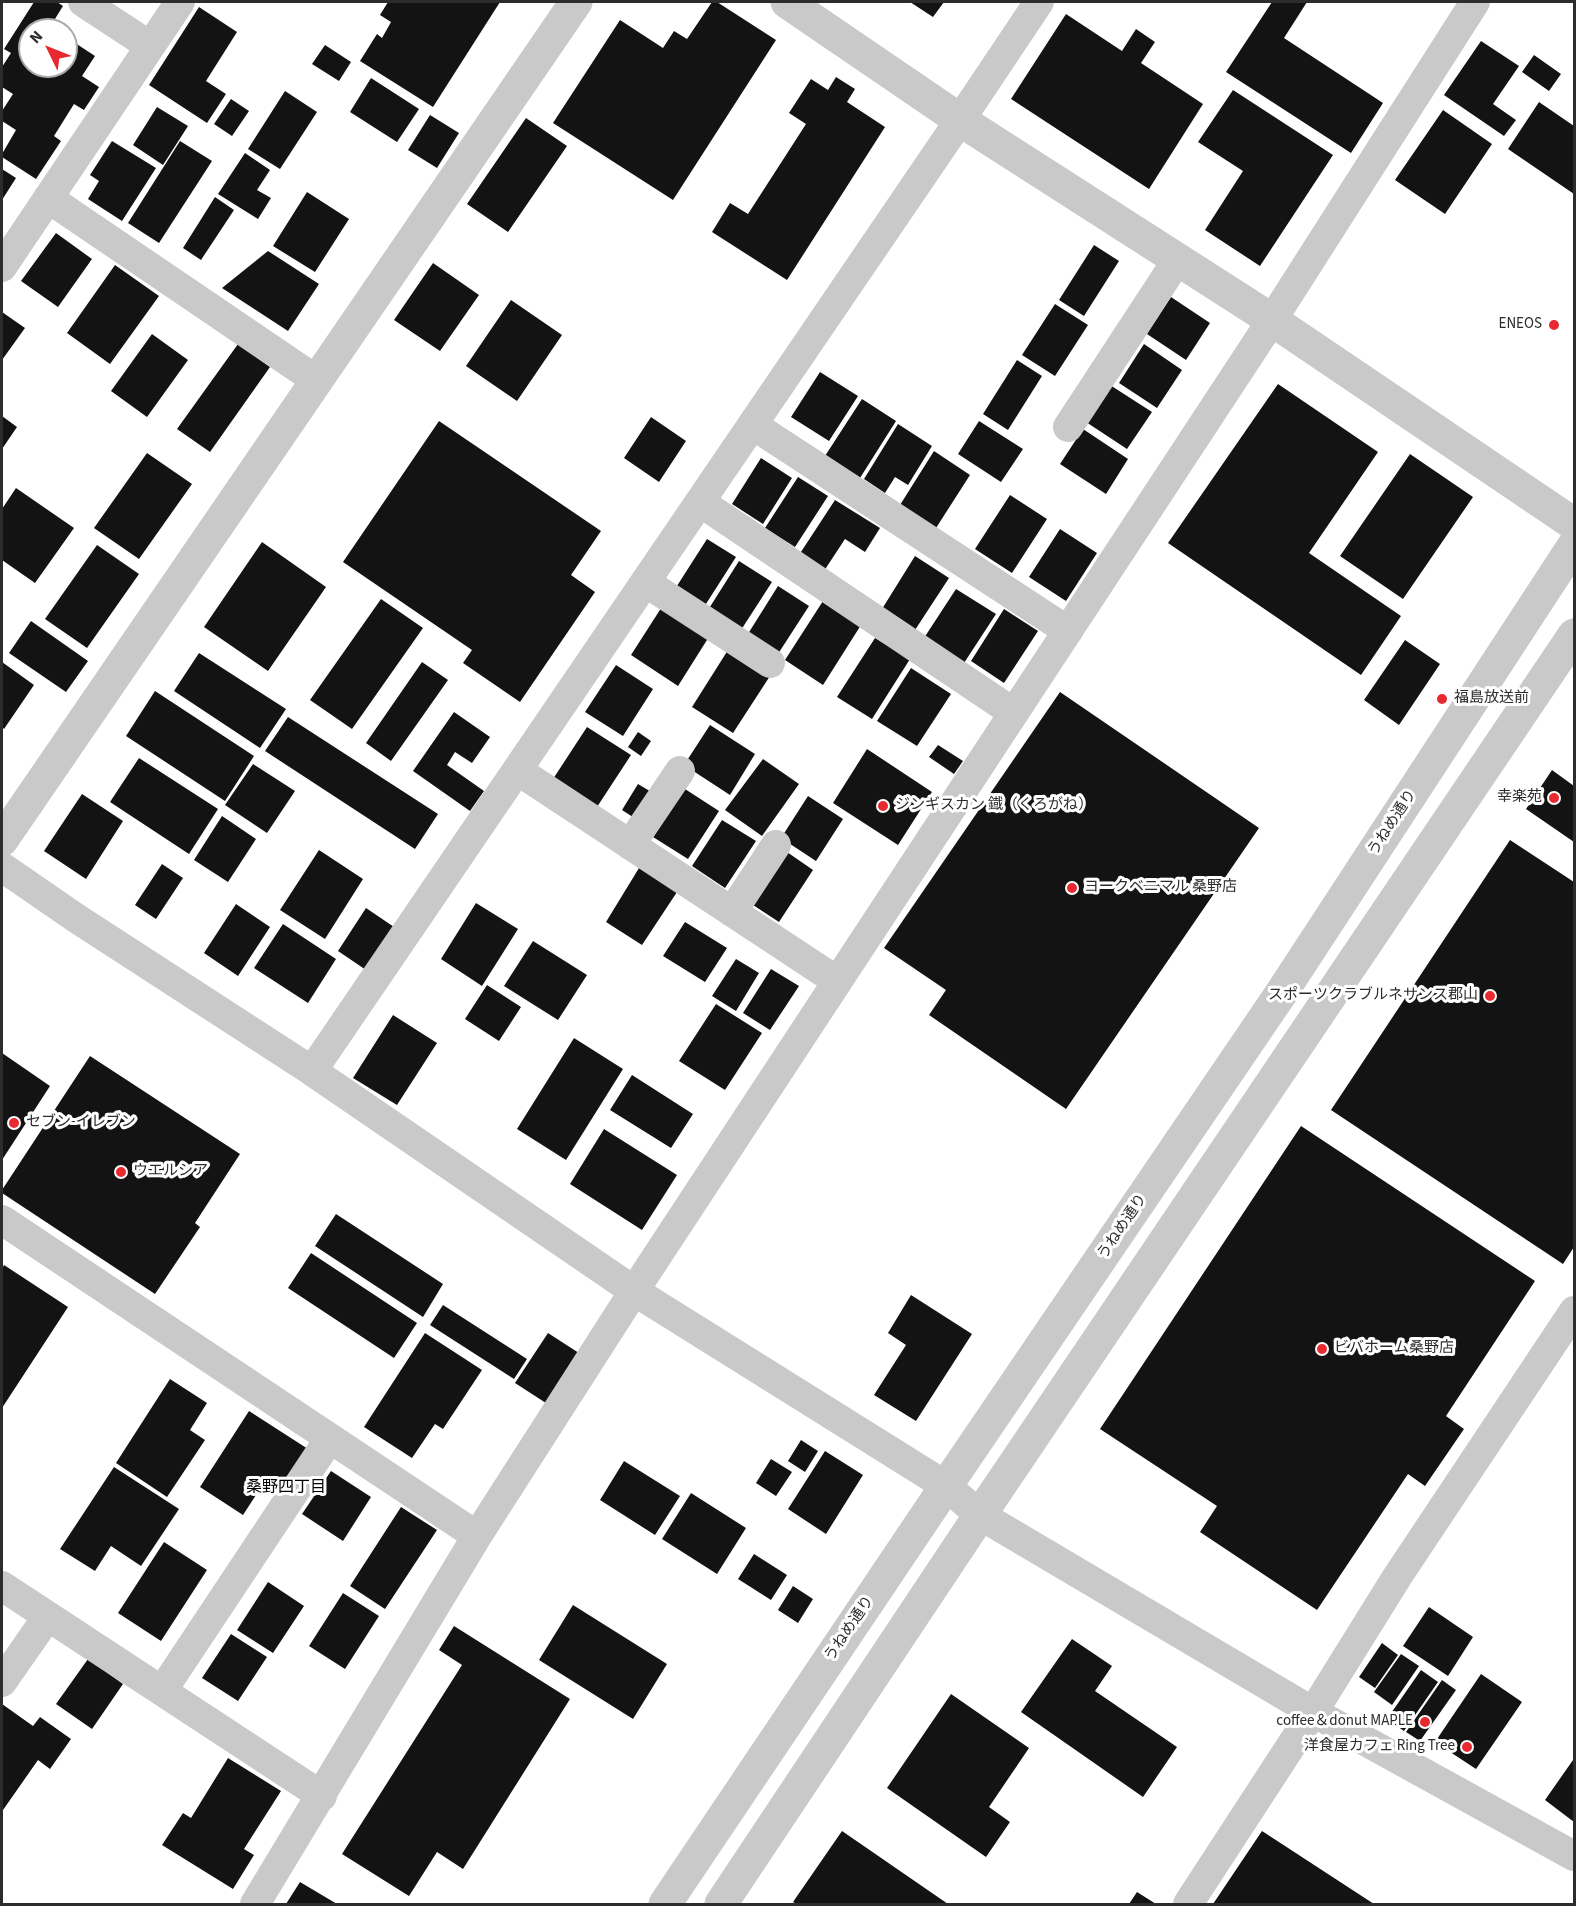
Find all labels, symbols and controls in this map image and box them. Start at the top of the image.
north arrow [18,18,78,78]
text: N [25,26,48,48]
place label: ENEOS [1499,316,1542,334]
marker: ENEOS [1547,318,1561,332]
place label: 福島放送前 [1454,690,1529,708]
marker: 福島放送前 [1435,692,1449,706]
street label: うねめ通り [1365,787,1421,859]
place label: 幸楽苑 [1497,789,1542,807]
marker: 幸楽苑 [1547,791,1561,805]
place label: ジンギスカン 鐡（くろがね） [895,797,1093,815]
marker: ジンギスカン 鐡（くろがね） [876,799,890,813]
place label: ヨークベニマル 桑野店 [1084,879,1237,897]
marker: ヨークベニマル 桑野店 [1065,881,1079,895]
place label: スポーツクラブルネサンス郡山 [1268,987,1478,1005]
marker: スポーツクラブルネサンス郡山 [1483,989,1497,1003]
place label: セブン-イレブン [26,1114,136,1132]
marker: セブン-イレブン [7,1116,21,1130]
place label: ウエルシア [133,1163,208,1181]
marker: ウエルシア [114,1165,128,1179]
street label: うねめ通り [1095,1191,1151,1263]
place label: ビバホーム桑野店 [1334,1340,1454,1358]
marker: ビバホーム桑野店 [1315,1342,1329,1356]
district label: 桑野四丁目 [246,1478,326,1498]
street label: うねめ通り [822,1593,878,1665]
place label: coffee＆donut MAPLE [1276,1713,1413,1731]
marker: coffee＆donut MAPLE [1418,1715,1432,1729]
place label: 洋食屋カフェ Ring Tree [1304,1738,1455,1756]
marker: 洋食屋カフェ Ring Tree [1460,1740,1474,1754]

